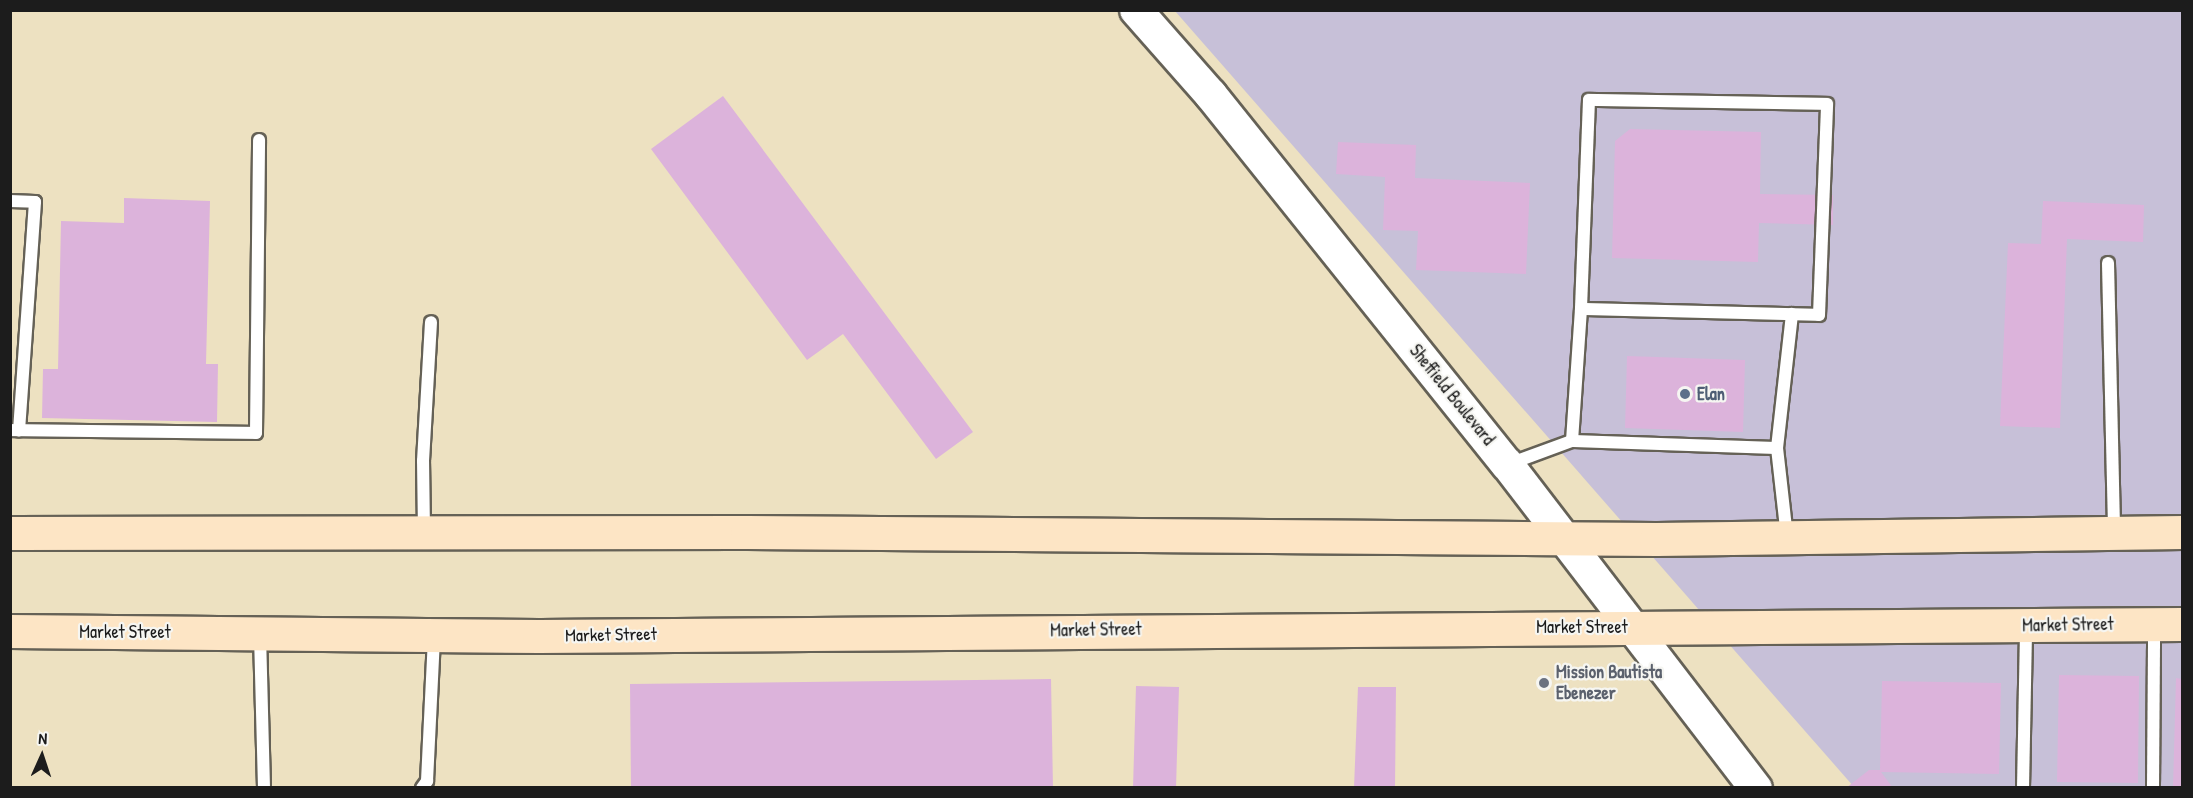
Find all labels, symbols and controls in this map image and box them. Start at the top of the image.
street label: Sheffield Boulevard [1405,340,1499,450]
place label: Elan [1697,383,1725,405]
marker: Elan [1678,387,1692,401]
street label: Market Street [2022,613,2114,637]
street label: Market Street [1536,616,1628,638]
street label: Market Street [1050,618,1142,642]
street label: Market Street [79,621,171,643]
street label: Market Street [565,623,657,647]
place label: Mission Bautista Ebenezer [1556,662,1662,704]
marker: Mission Bautista Ebenezer [1537,676,1551,690]
north arrow [12,726,72,786]
text: N [38,727,48,749]

